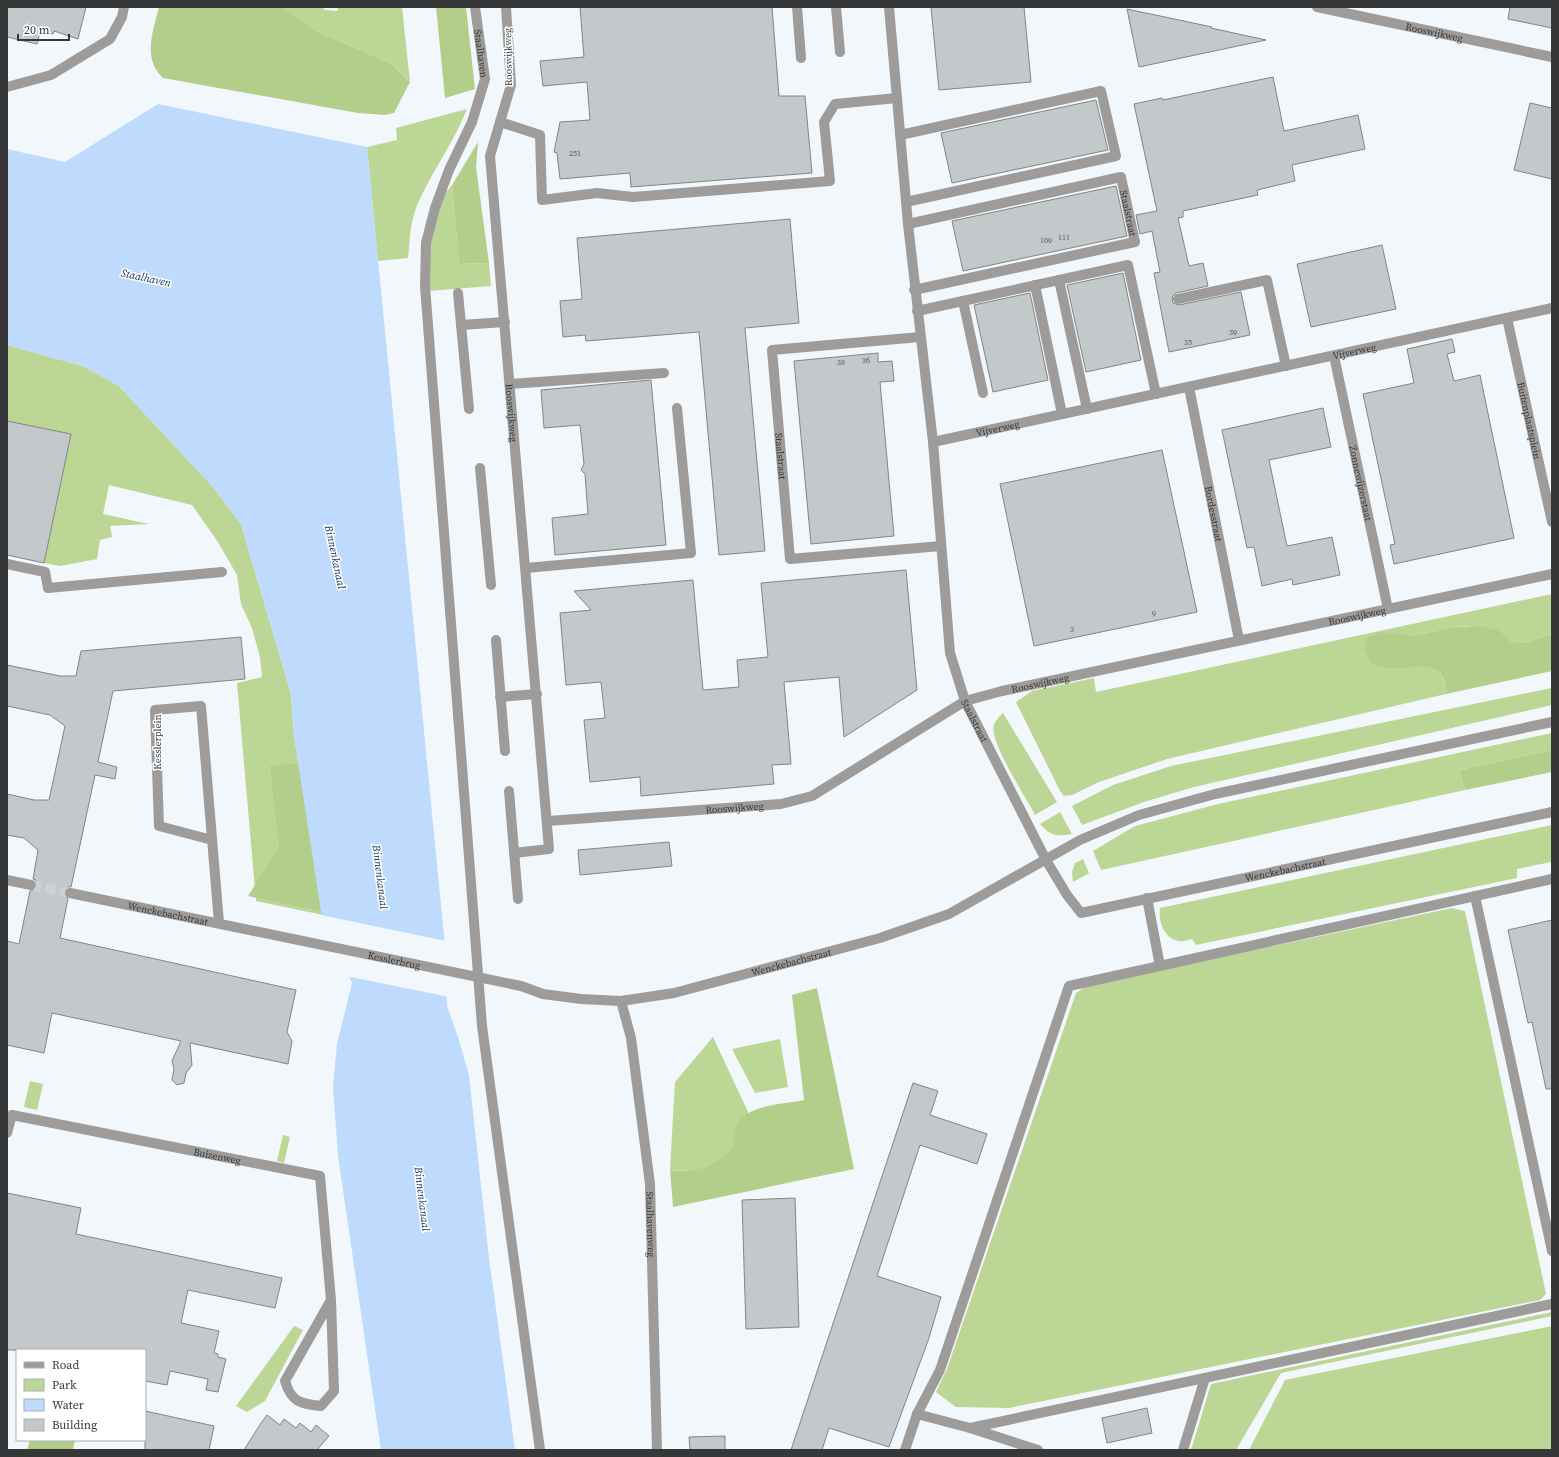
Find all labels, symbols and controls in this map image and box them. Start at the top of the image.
scale bar [18,16,69,42]
street label: Rooswijkweg [1404,20,1464,44]
text: 20 m [24,22,50,38]
street label: Rooswijkweg [501,28,515,86]
street label: Staalhaven [472,29,491,78]
house number: 251 [569,148,581,159]
street label: Staalstraat [1118,189,1140,238]
house number: 111 [1058,232,1070,243]
house number: 109 [1040,235,1052,246]
water label: Staalhaven [120,265,173,291]
house number: 39 [1229,327,1237,338]
house number: 35 [1184,337,1192,348]
street label: Vijverweg [1331,340,1377,362]
house number: 36 [862,355,870,366]
house number: 38 [837,357,845,368]
street label: Buitenplaatsplein [1515,381,1544,460]
street label: Rooswijkweg [503,383,521,443]
street label: Vijverweg [974,417,1021,439]
street label: Staalstraat [773,432,790,481]
street label: Zonnewijzerstaat [1347,444,1376,523]
street label: Bordesstraat [1202,485,1226,543]
water label: Binnenkanaal [321,523,349,591]
street label: Rooswijkweg [1327,603,1387,628]
house number: 9 [1152,608,1156,619]
house number: 3 [1070,624,1074,635]
street label: Rooswijkweg [1010,670,1070,695]
street label: Staalstraat [959,697,992,745]
street label: Kesslerplein [151,714,164,770]
street label: Rooswijkweg [705,799,764,816]
water label: Binnenkanaal [368,843,392,911]
street label: Wenckebachstraat [1244,854,1327,884]
street label: Wenckebachstraat [126,899,210,928]
street label: Wenckebachstraat [750,945,833,979]
street label: Kesslerbrug [367,948,422,972]
street label: Buizenweg [192,1145,242,1167]
water label: Binnenkanaal [410,1165,434,1233]
street label: Staalhavenweg [644,1191,658,1258]
legend [16,1349,146,1441]
text: Road [52,1357,79,1373]
text: Park [52,1377,77,1393]
text: Water [52,1397,84,1413]
text: Building [52,1417,97,1433]

